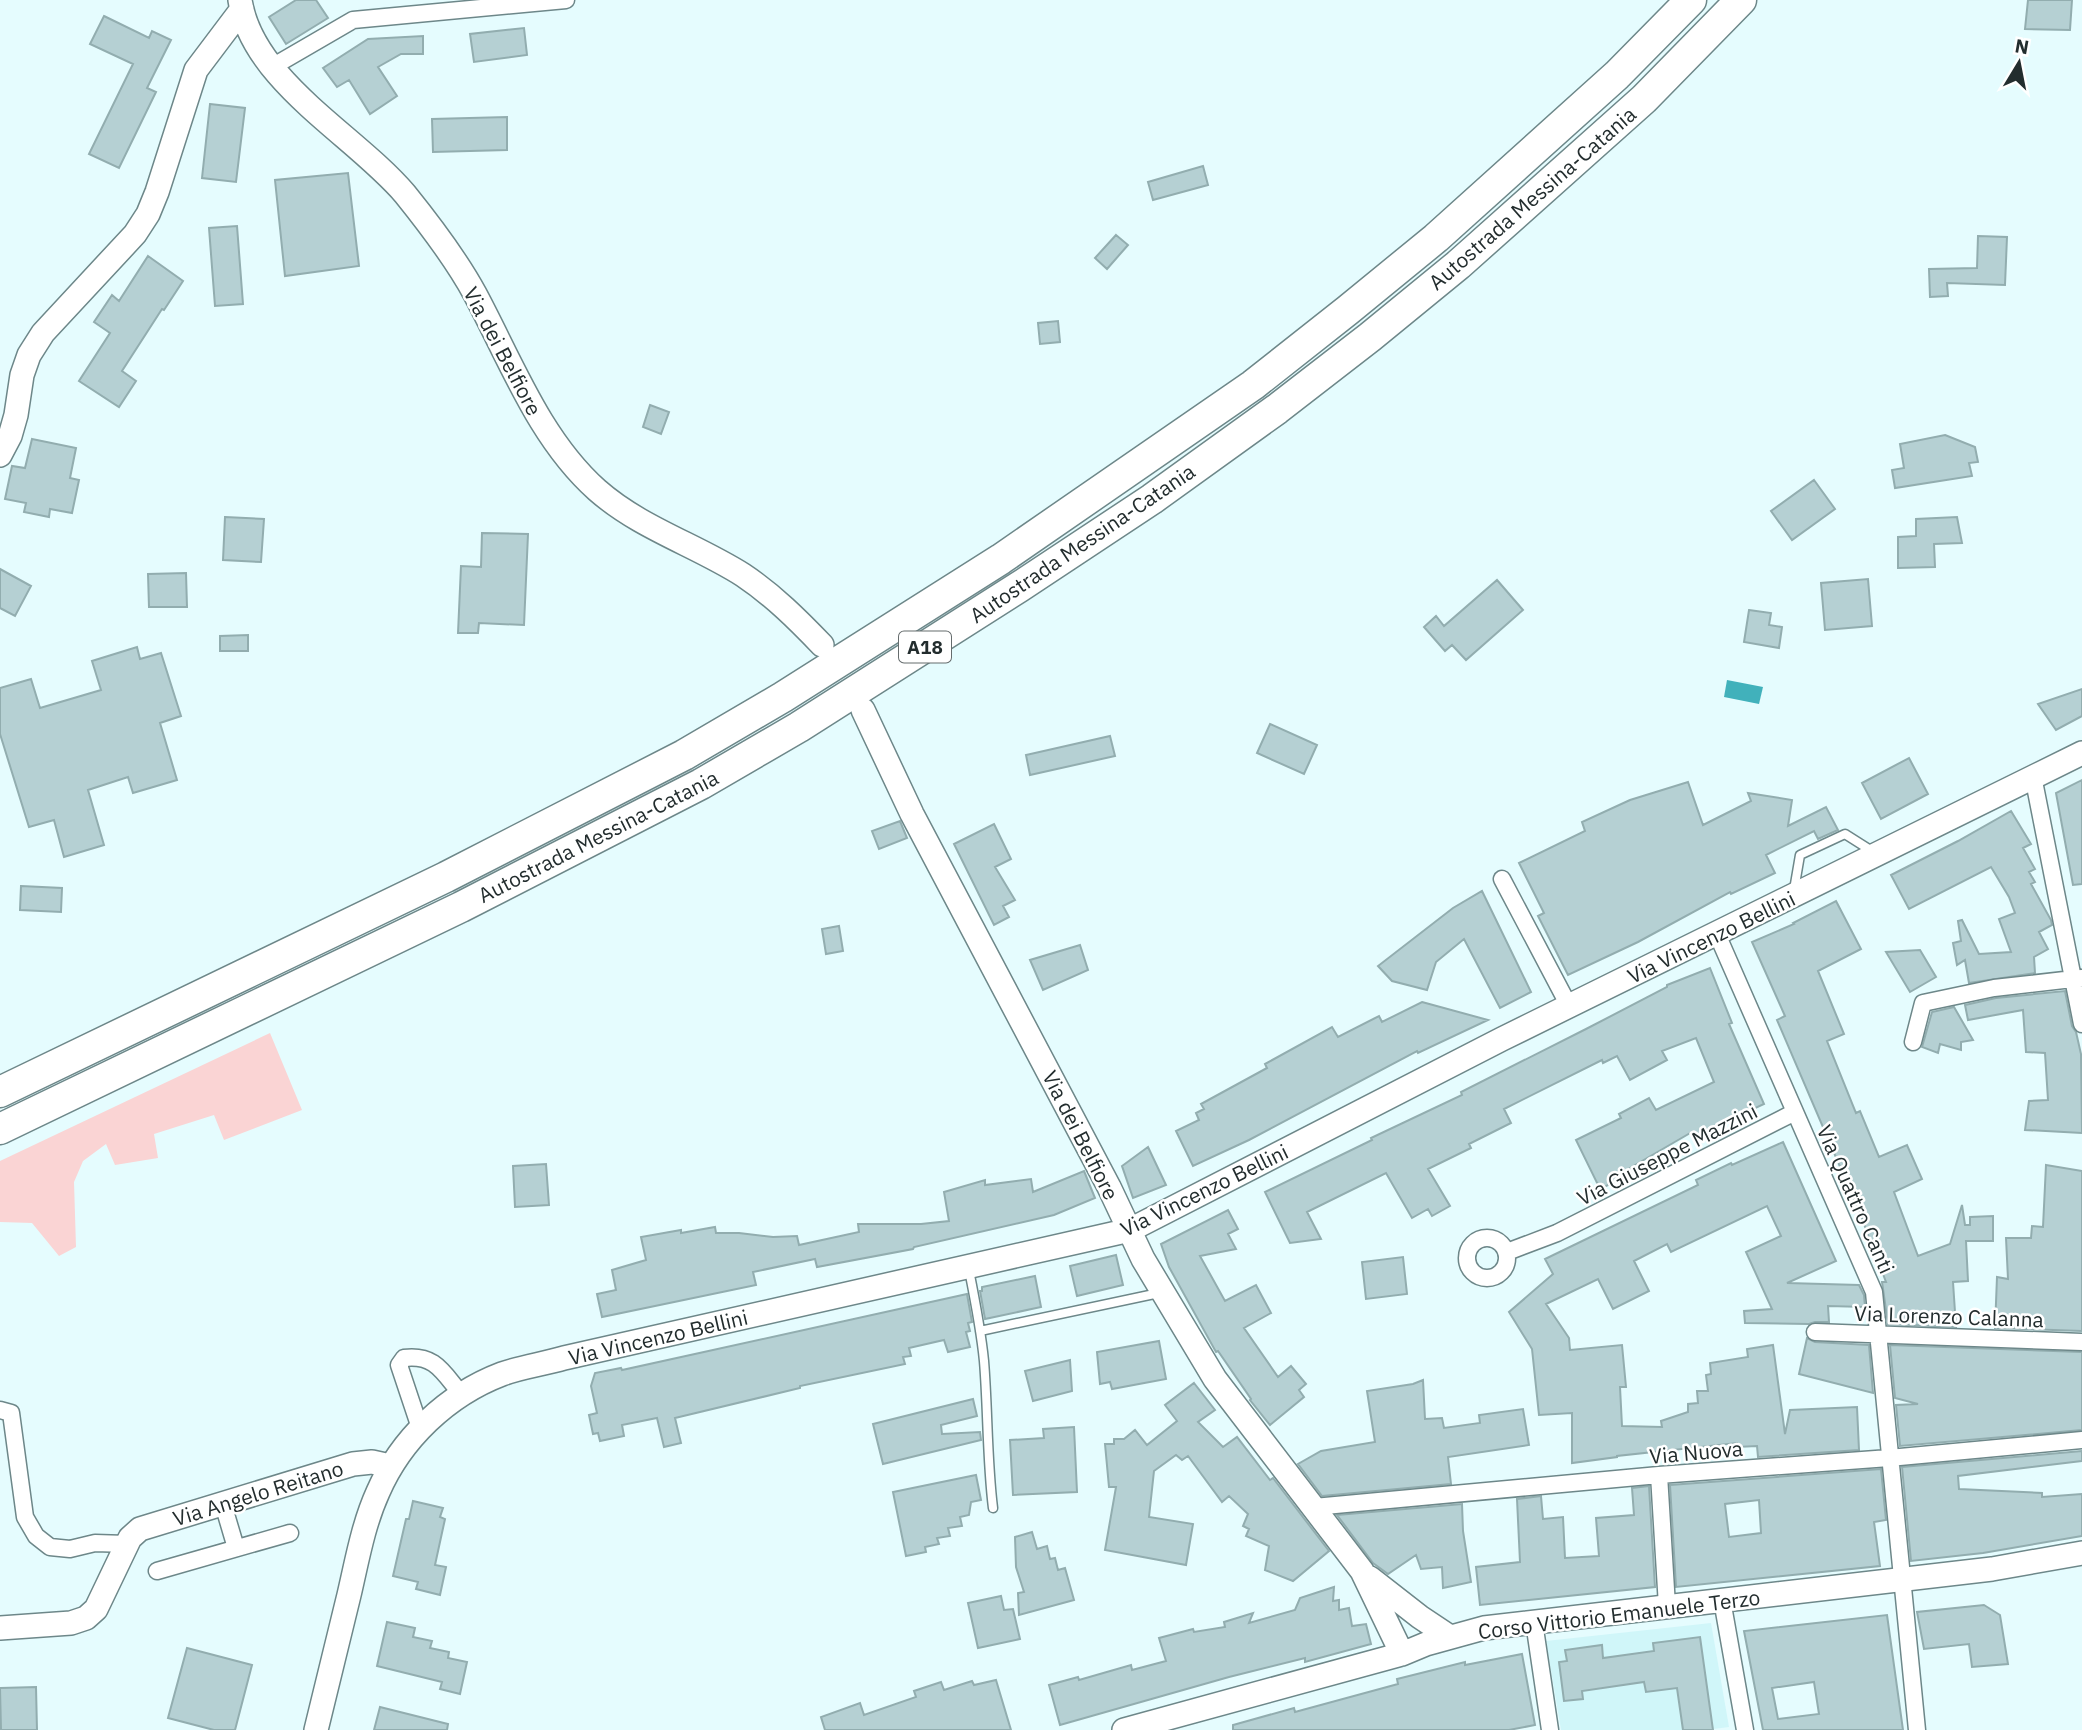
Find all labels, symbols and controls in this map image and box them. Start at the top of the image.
north arrow [1984,28,2054,98]
text: N [2013,33,2031,59]
street label: Autostrada Messina-Catania [1422,100,1642,296]
street label: Via dei Belfiore [457,282,549,420]
street label: Autostrada Messina-Catania [964,457,1200,629]
road number: A18 [899,632,951,662]
street label: Autostrada Messina-Catania [473,763,723,909]
street label: Via Vincenzo Bellini [1622,884,1800,990]
street label: Via dei Belfiore [1036,1065,1126,1205]
street label: Via Giuseppe Mazzini [1572,1096,1762,1212]
street label: Via Quattro Canti [1811,1120,1901,1278]
street label: Via Vincenzo Bellini [1115,1137,1293,1243]
street label: Via Lorenzo Calanna [1854,1299,2044,1333]
street label: Via Vincenzo Bellini [566,1303,750,1371]
street label: Via Nuova [1648,1434,1744,1470]
street label: Via Angelo Reitano [169,1454,347,1532]
street label: Corso Vittorio Emanuele Terzo [1476,1583,1762,1645]

